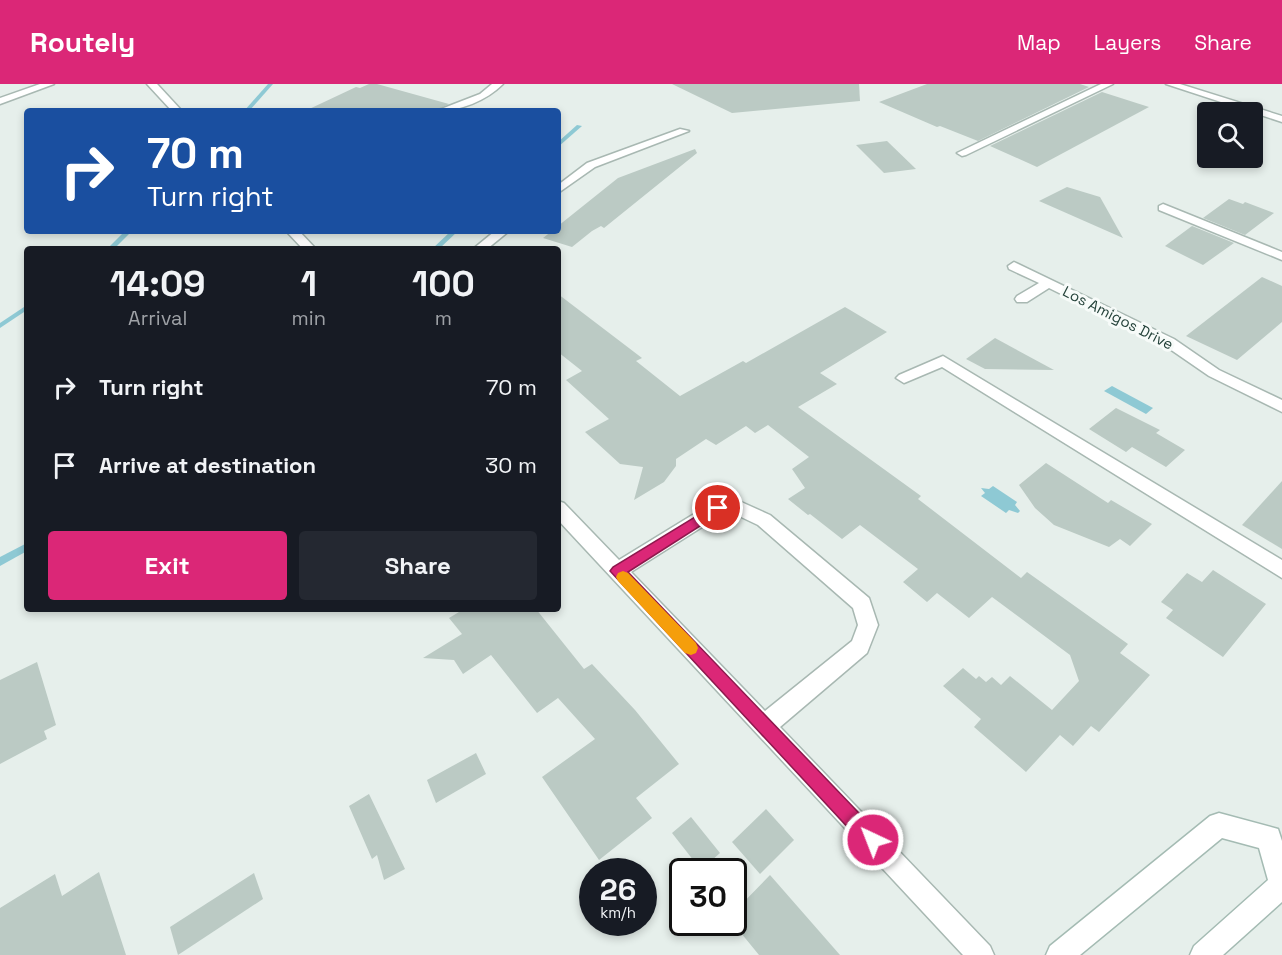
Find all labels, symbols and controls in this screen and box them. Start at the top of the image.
text: Routely [30,24,135,60]
text: Map [1017,29,1061,56]
text: Layers [1094,29,1161,56]
text: Share [1194,29,1252,56]
map controls [1197,102,1263,168]
button: search [1197,102,1263,168]
text: 70 m [147,127,244,180]
icon: right [48,132,126,210]
text: Turn right [147,179,274,214]
text: 14:09 [110,261,206,307]
text: 1 [301,261,317,307]
text: 100 [412,261,475,307]
street label: Los Amigos Drive [1060,281,1177,354]
text: Arrival [128,305,188,331]
text: min [292,305,326,331]
text: m [435,305,452,331]
icon: right [48,371,81,404]
text: Turn right [99,373,204,401]
text: 70 m [486,373,537,401]
icon: arrive [48,449,81,482]
text: Arrive at destination [99,451,316,479]
text: 30 m [485,451,537,479]
pin [692,482,743,533]
icon: arrive [701,491,734,524]
button: Exit [48,531,287,600]
button: Share [299,531,537,600]
position arrow [841,808,905,872]
speed limit sign: 30 [669,858,747,936]
text: 26 [600,870,636,909]
text: km/h [600,903,636,922]

